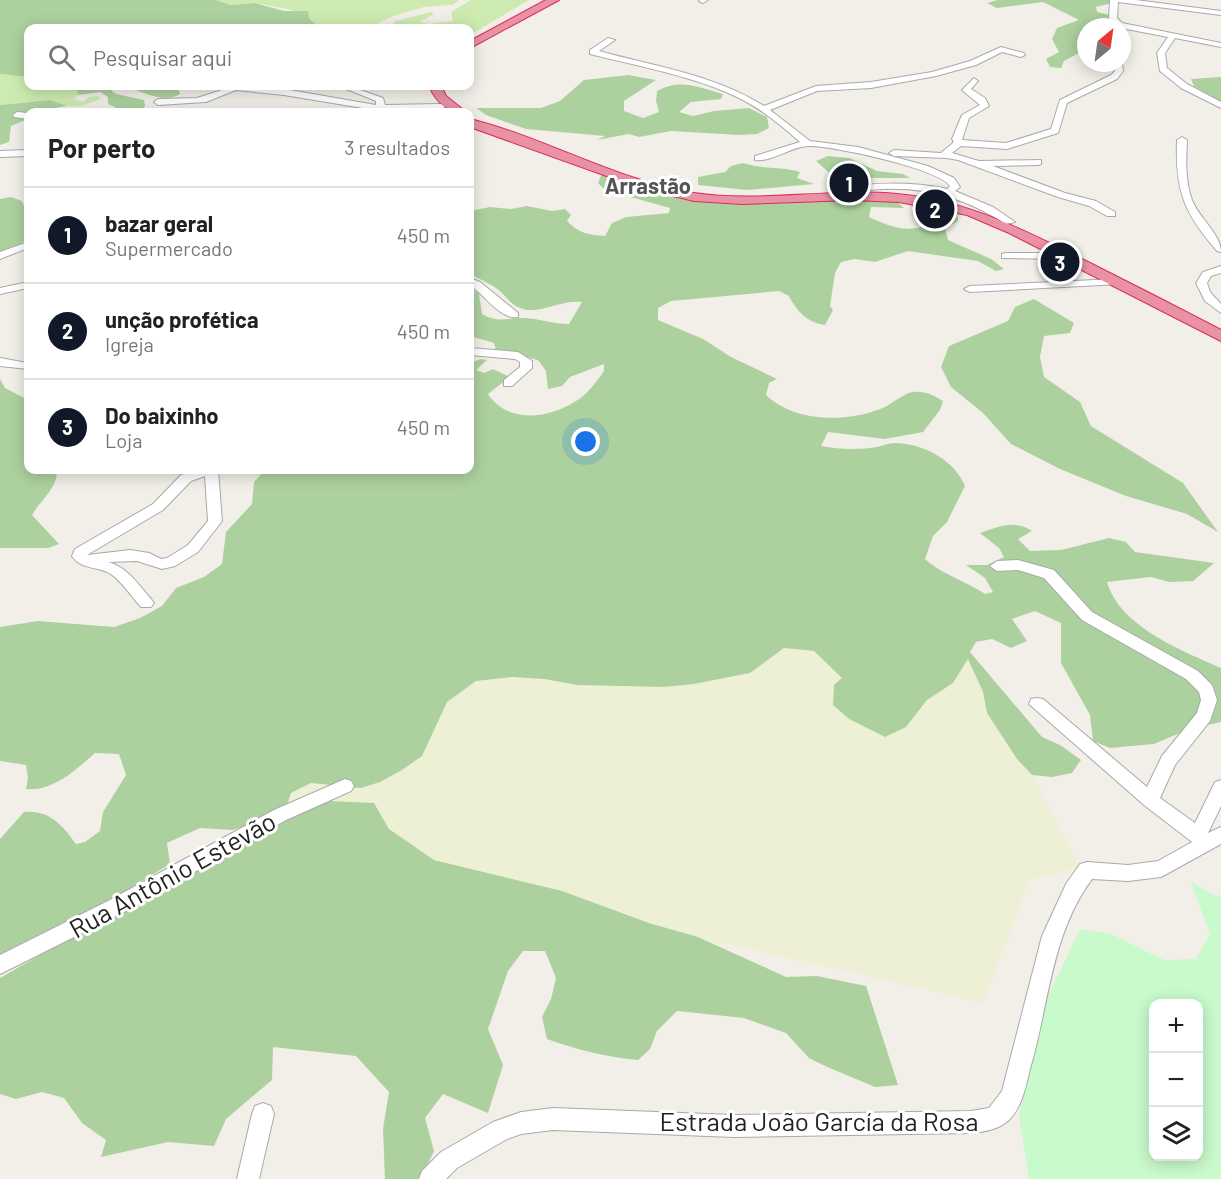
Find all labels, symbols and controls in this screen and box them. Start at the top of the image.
north arrow [1077,18,1131,72]
search box [24,24,474,90]
icon: search [45,41,78,74]
text: Pesquisar aqui [93,44,232,70]
text: Por perto [48,132,156,163]
text: 3 resultados [344,135,450,159]
pin: 1 [830,160,868,206]
district label: Arrastão [605,172,691,198]
pin: 2 [916,186,954,232]
text: bazar geral [105,210,213,236]
text: 1 [64,223,71,247]
text: 450 m [397,223,450,247]
text: Supermercado [105,236,233,260]
pin: 3 [1040,240,1080,284]
text: unção profética [105,306,259,332]
text: 2 [62,319,73,343]
text: 450 m [397,319,450,343]
text: Igreja [105,332,154,356]
text: Do baixinho [105,402,219,428]
text: 3 [62,415,73,439]
text: 450 m [397,415,450,439]
your location [571,427,600,456]
text: Loja [105,428,142,452]
street label: Rua Antônio Estevão [63,804,281,944]
map controls [1149,999,1203,1161]
button: + [1149,999,1203,1053]
button: − [1149,1053,1203,1107]
street label: Estrada João García da Rosa [659,1105,979,1136]
button: layers [1149,1107,1203,1161]

